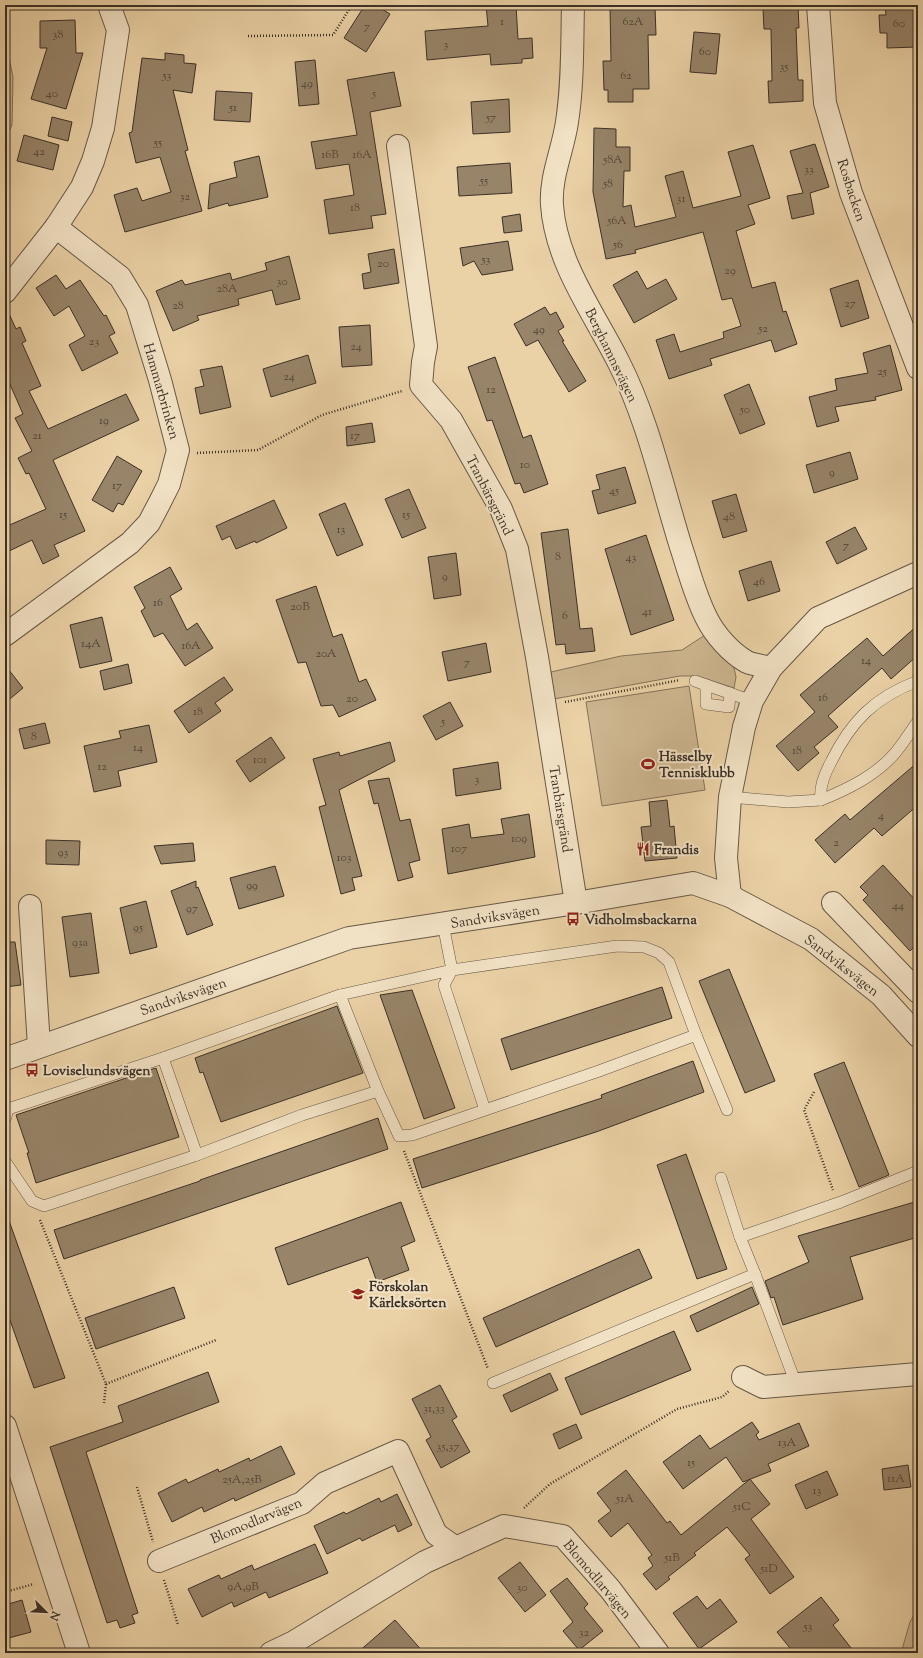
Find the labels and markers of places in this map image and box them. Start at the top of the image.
place label: Hässelby Tennisklubb [659,748,735,784]
sports icon: Hässelby Tennisklubb [640,756,656,772]
restaurant icon: Frandis [635,841,651,857]
place label: Frandis [654,841,699,861]
bus stop icon: Vidholmsbackarna [565,911,581,927]
place label: Vidholmsbackarna [584,911,697,931]
bus stop icon: Loviselundsvägen [24,1062,40,1078]
place label: Loviselundsvägen [43,1062,151,1082]
place label: Förskolan Kärleksörten [369,1278,447,1314]
school or university icon: Förskolan Kärleksörten [350,1286,366,1302]

